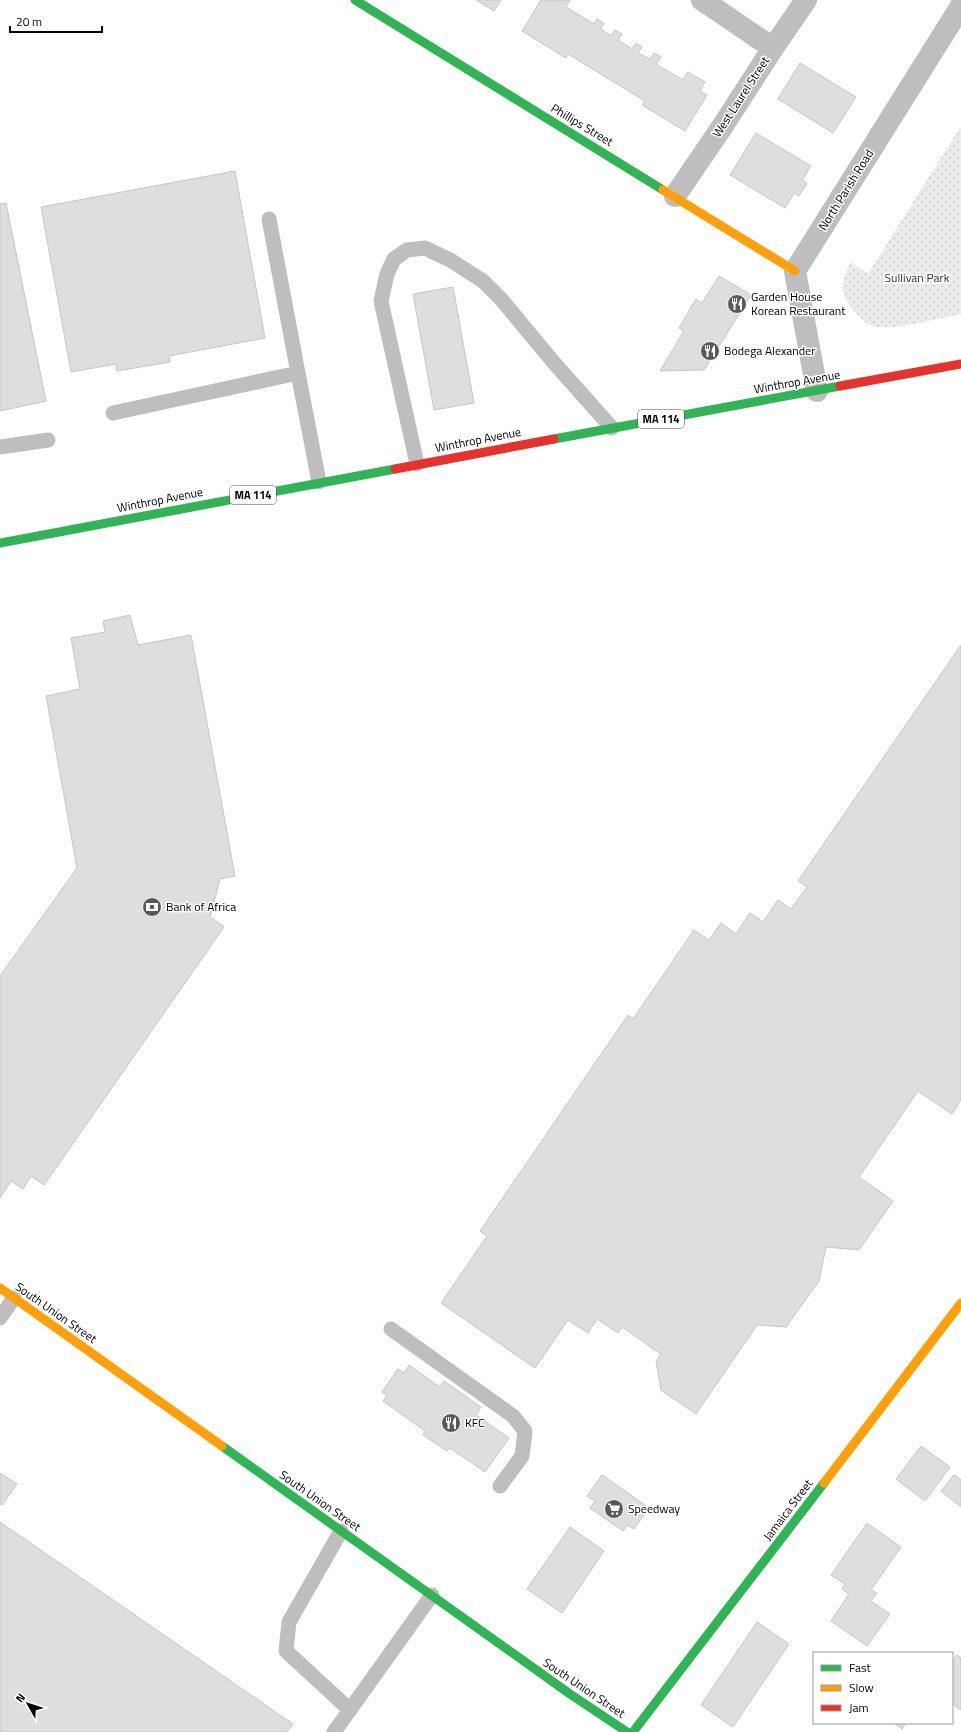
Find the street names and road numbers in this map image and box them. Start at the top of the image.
street label: West Laurel Street [707,52,774,141]
street label: Phillips Street [547,98,618,151]
street label: North Parish Road [813,146,878,234]
street label: Winthrop Avenue [752,365,842,398]
road number: MA 114 [638,410,684,428]
street label: Winthrop Avenue [433,422,523,457]
street label: Winthrop Avenue [115,482,205,517]
road number: MA 114 [230,486,276,504]
street label: South Union Street [12,1277,102,1348]
street label: South Union Street [276,1465,366,1536]
street label: Jamaica Street [758,1474,818,1545]
street label: South Union Street [539,1653,630,1723]

